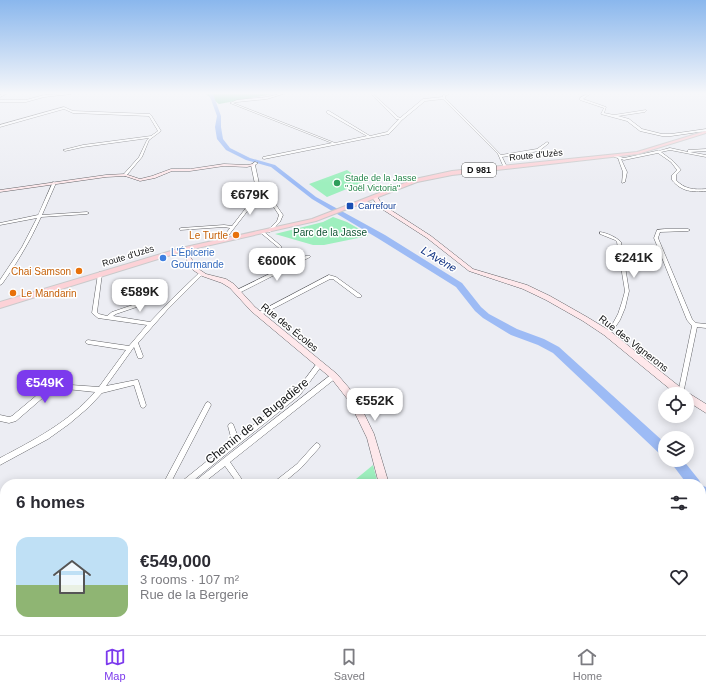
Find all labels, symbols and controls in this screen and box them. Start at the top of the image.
street label: Route d'Uzès [509,147,564,163]
road number: D 981 [462,163,496,177]
place label: Stade de la Jasse "Joël Victoria" [345,173,417,193]
marker: Stade de la Jasse "Joël Victoria" [332,178,342,188]
pin: €679K [222,182,278,216]
text: €679K [231,187,269,202]
marker: Carrefour [345,201,355,211]
place label: Carrefour [358,201,396,211]
park label: Parc de la Jasse [293,227,367,238]
place label: Le Turtle [189,230,228,241]
marker: Le Turtle [231,230,241,240]
street label: Route d'Uzès [101,243,156,269]
water label: L'Avène [419,244,459,274]
pin: €241K [606,245,662,279]
place label: L'Épicerie Gourmande [171,246,224,270]
pin: €600K [249,248,305,282]
text: €241K [615,250,653,265]
marker: L'Épicerie Gourmande [158,253,168,263]
text: €600K [258,253,296,268]
place label: Chai Samson [11,266,71,277]
marker: Chai Samson [74,266,84,276]
pin: €589K [112,279,168,313]
text: €589K [121,284,159,299]
marker: Le Mandarin [8,288,18,298]
place label: Le Mandarin [21,288,77,299]
street label: Rue des Écoles [259,300,321,354]
street label: Rue des Vignerons [597,313,671,374]
pin: €549K [17,370,73,404]
text: €549K [26,375,64,390]
street label: Chemin de la Bugadière [203,375,312,467]
map controls [658,387,694,467]
button: locate [658,387,694,423]
pin: €552K [347,388,403,422]
text: €552K [356,393,394,408]
button: layers [658,431,694,467]
icon: filters [668,492,690,514]
text: 6 homes [16,493,85,512]
text: €549,000 [140,552,211,571]
icon: home [48,553,96,601]
icon: heart [668,566,690,588]
text: 3 rooms · 107 m² [140,572,239,587]
text: Rue de la Bergerie [140,587,248,602]
tab: Map [104,646,126,682]
tab: Saved [334,646,365,682]
tab: Home [573,646,602,682]

